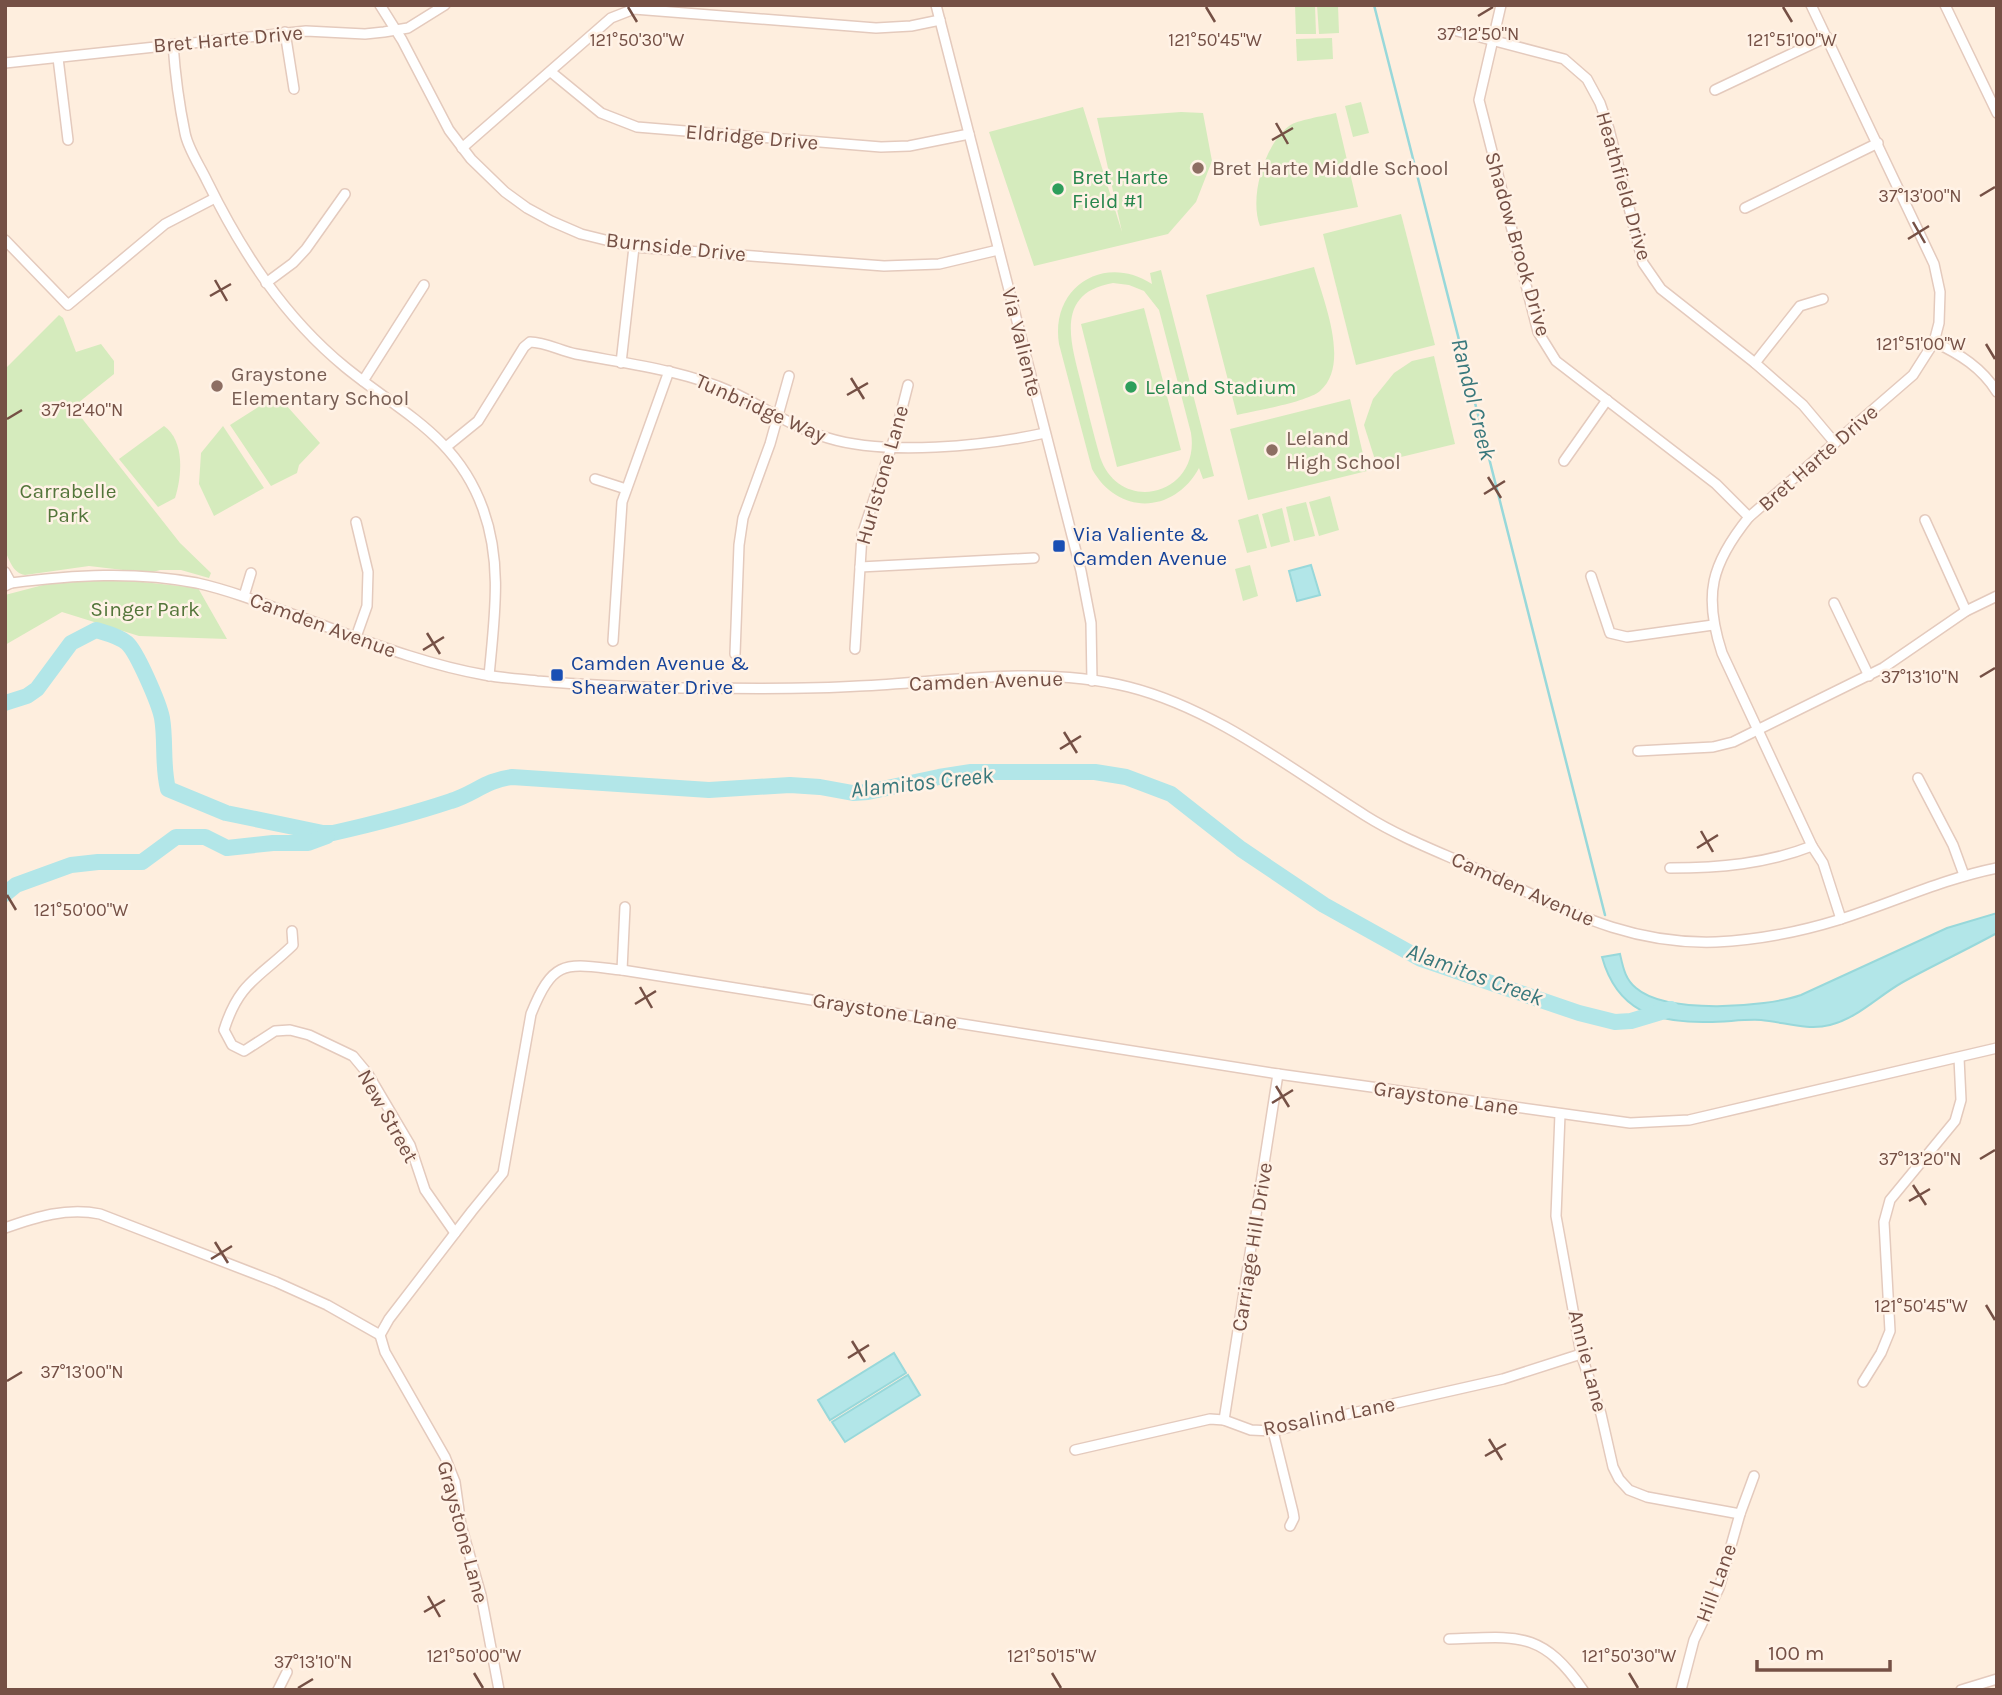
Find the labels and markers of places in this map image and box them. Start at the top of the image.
place label: Bret Harte Middle School [1212,156,1449,180]
marker: Bret Harte Middle School [1190,160,1206,176]
place label: Bret Harte Field #1 [1072,165,1168,213]
marker: Bret Harte Field #1 [1050,181,1066,197]
place label: Graystone Elementary School [231,362,409,410]
place label: Leland Stadium [1145,375,1296,399]
marker: Graystone Elementary School [209,378,225,394]
marker: Leland Stadium [1123,379,1139,395]
place label: Leland High School [1286,426,1401,474]
marker: Leland High School [1264,442,1280,458]
place label: Via Valiente & Camden Avenue [1073,522,1227,570]
marker: Via Valiente & Camden Avenue [1051,538,1067,554]
place label: Camden Avenue & Shearwater Drive [571,651,749,699]
marker: Camden Avenue & Shearwater Drive [549,667,565,683]

